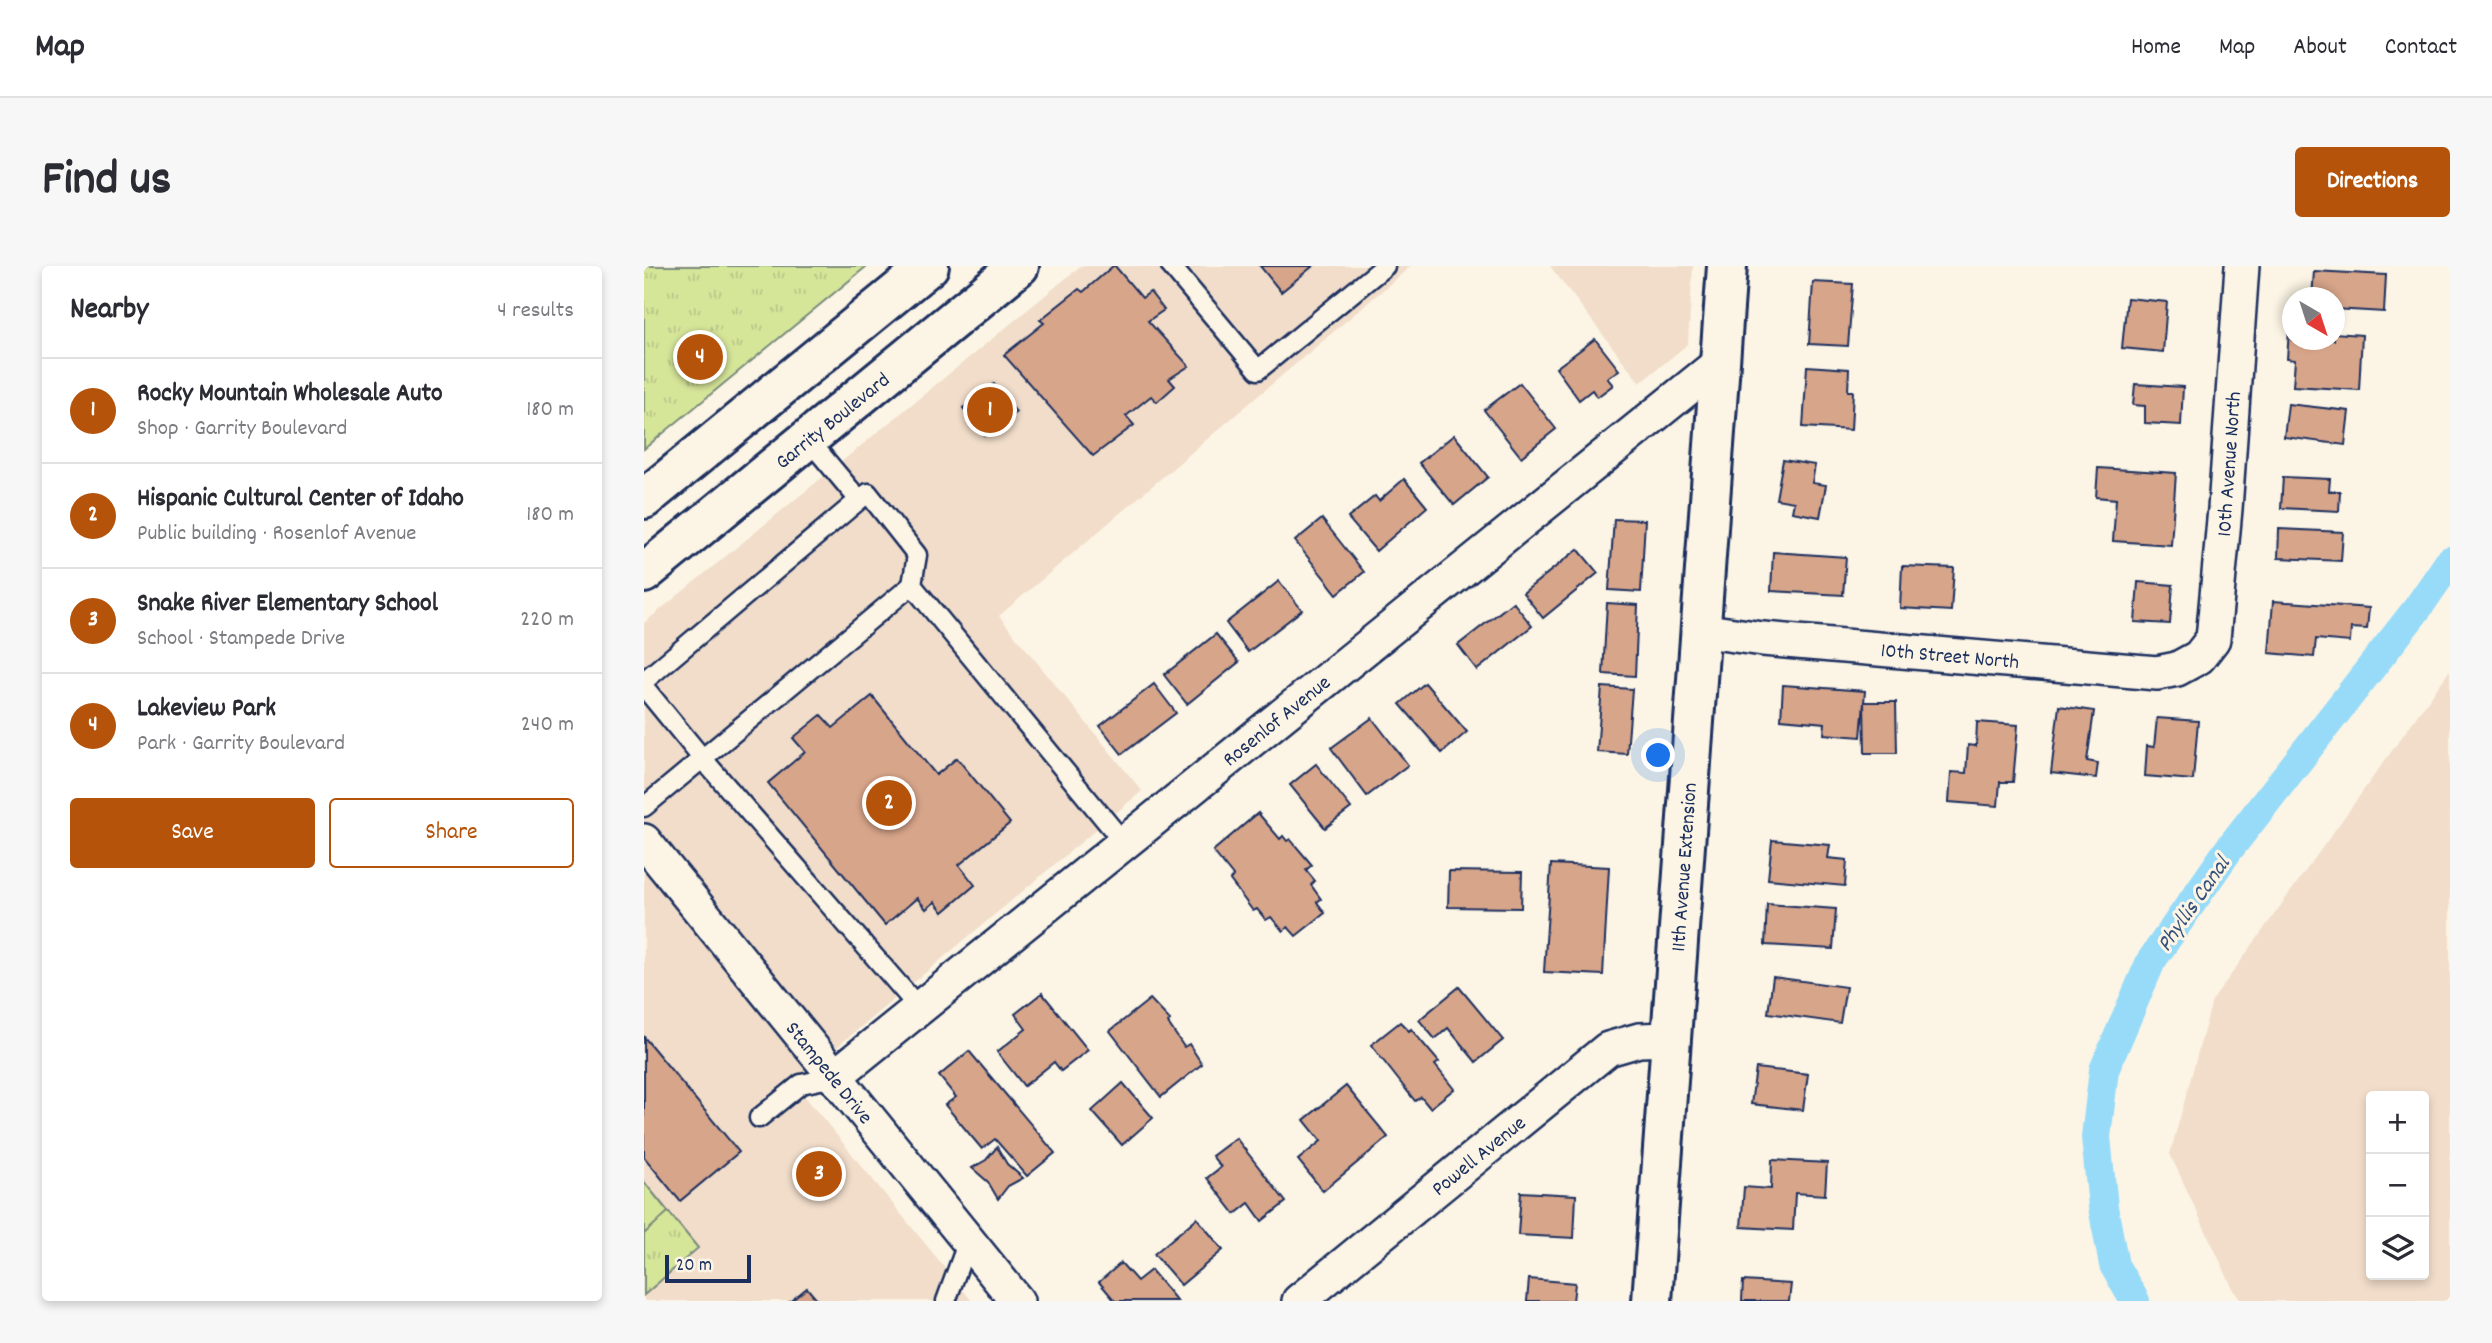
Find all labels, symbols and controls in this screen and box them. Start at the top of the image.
text: Map [35,25,85,72]
text: Home [2131,31,2181,65]
text: Map [2219,31,2255,65]
text: About [2293,31,2347,65]
text: Contact [2385,31,2457,65]
text: Find us [42,147,171,217]
button: Directions [2295,147,2450,217]
north arrow [2282,287,2345,350]
text: Nearby [70,290,148,333]
text: 4 results [497,295,574,328]
pin: 4 [677,331,723,383]
street label: Garrity Boulevard [770,367,898,478]
text: Rocky Mountain Wholesale Auto [137,376,443,413]
pin: 1 [967,384,1013,436]
street label: 10th Avenue North [2211,391,2251,538]
text: 1 [90,394,96,427]
text: 180 m [526,394,574,427]
text: Shop · Garrity Boulevard [137,413,347,446]
text: Hispanic Cultural Center of Idaho [137,481,464,518]
text: 2 [88,499,98,532]
text: 180 m [526,499,574,532]
text: Public building · Rosenlof Avenue [137,518,416,551]
text: Snake River Elementary School [137,586,438,623]
text: 3 [88,604,98,637]
text: 220 m [520,604,574,637]
text: School · Stampede Drive [137,623,345,656]
street label: 10th Street North [1879,637,2020,679]
street label: Rosenlof Avenue [1217,669,1338,775]
text: Lakeview Park [137,691,276,728]
text: 4 [88,709,98,742]
text: 240 m [521,709,574,742]
text: Park · Garrity Boulevard [137,728,345,761]
your location [1641,738,1675,772]
pin: 2 [866,777,912,829]
street label: 11th Avenue Extension [1665,782,1707,953]
button: Save [70,798,315,868]
button: Share [329,798,574,868]
water label: Phyllis Canal [2150,849,2241,959]
street label: Stampede Drive [777,1016,879,1132]
map controls [2366,1091,2429,1280]
button: + [2366,1091,2429,1154]
street label: Powell Avenue [1426,1110,1534,1205]
pin: 3 [796,1148,842,1200]
button: − [2366,1154,2429,1217]
button: layers [2366,1217,2429,1280]
scale bar [665,1252,751,1284]
text: 20 m [676,1253,712,1280]

